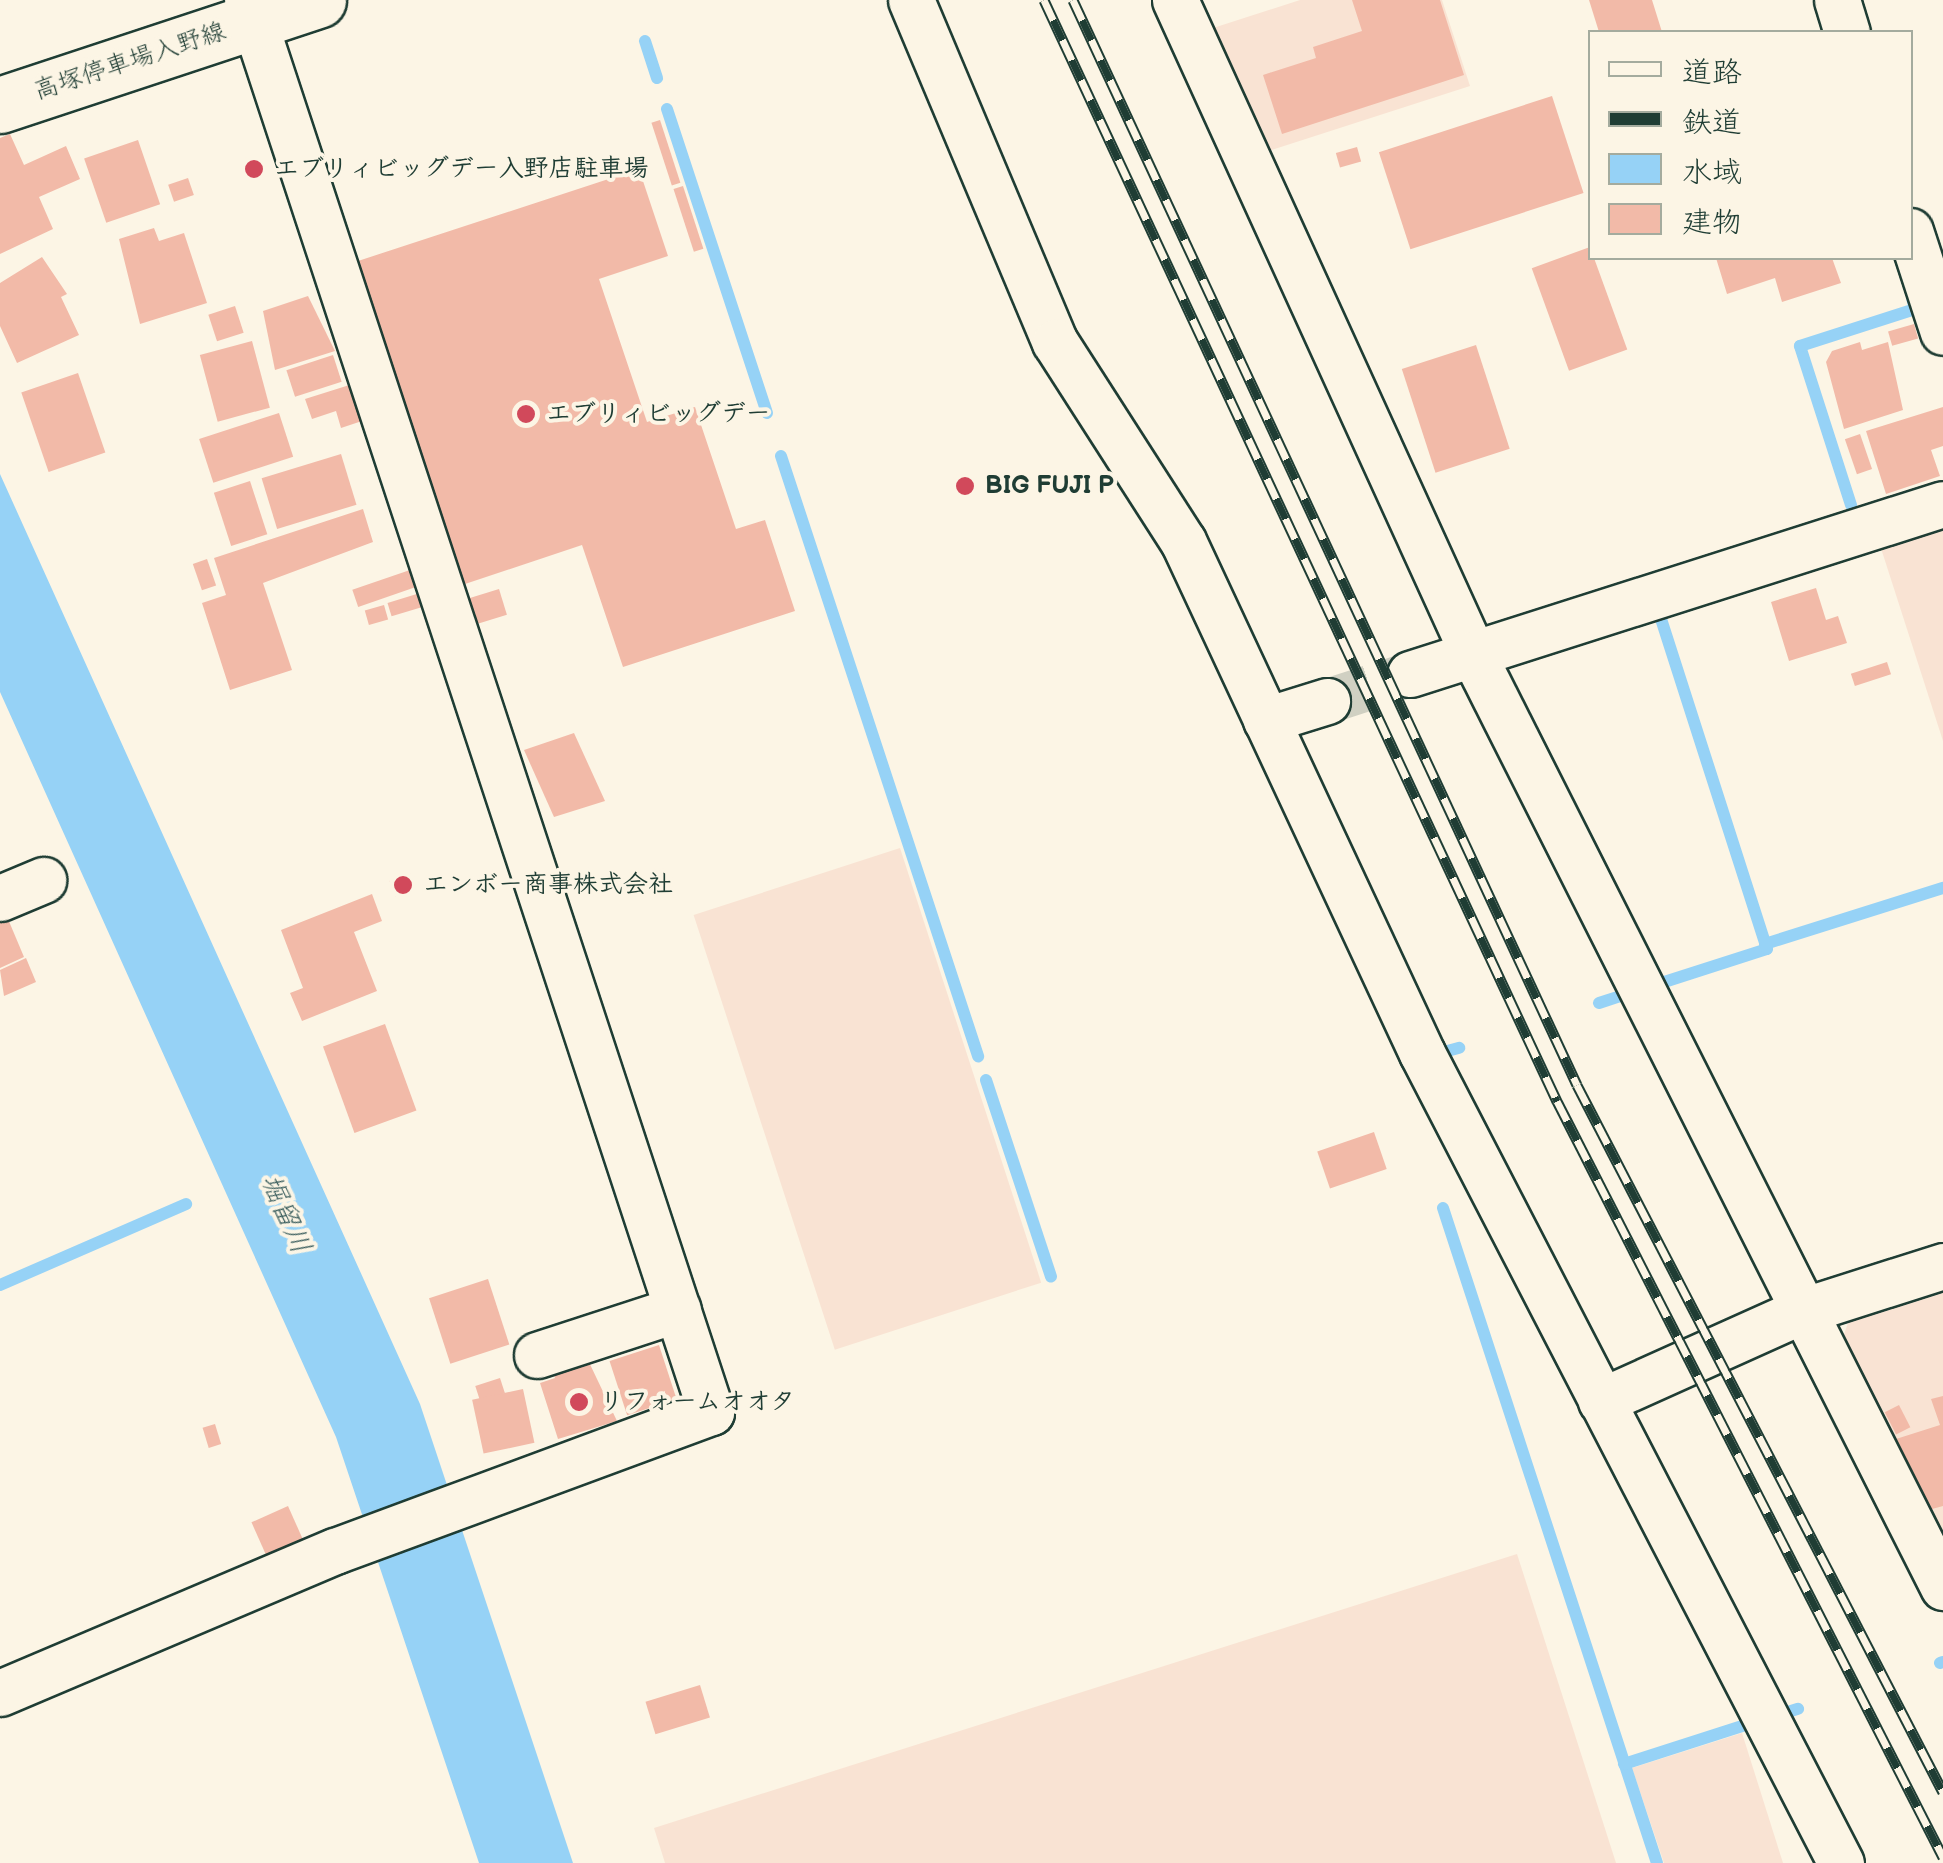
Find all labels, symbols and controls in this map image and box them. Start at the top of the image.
street label: 高塚停車場入野線 [30,17,230,107]
legend [1588,30,1913,260]
text: 道路 [1682,55,1742,91]
text: 鉄道 [1682,105,1742,141]
place label: エブリィビッグデー入野店駐車場 [274,154,648,184]
text: 水域 [1682,155,1742,191]
marker: エブリィビッグデー入野店駐車場 [243,158,265,180]
text: 建物 [1682,205,1742,241]
place label: エブリィビッグデー [546,399,770,429]
marker: エブリィビッグデー [515,403,537,425]
place label: BIG FUJI P [985,471,1114,501]
marker: BIG FUJI P [954,475,976,497]
place label: エンボー商事株式会社 [423,870,673,900]
marker: エンボー商事株式会社 [392,874,414,896]
water label: 堀留川 [253,1169,317,1259]
place label: リフォームオオタ [599,1387,799,1417]
marker: リフォームオオタ [568,1391,590,1413]

